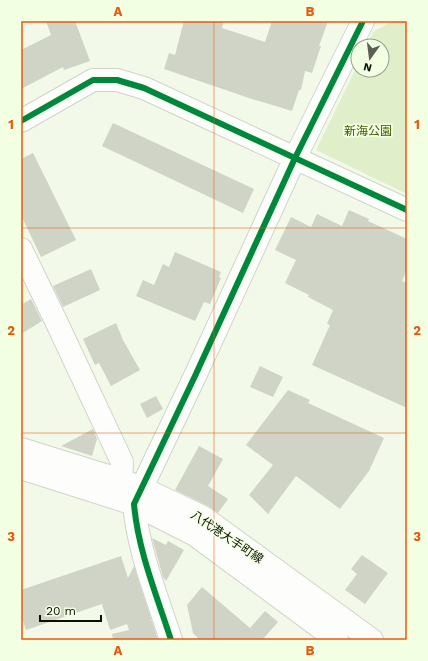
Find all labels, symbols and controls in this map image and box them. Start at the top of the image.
text: A [114,4,123,19]
text: B [306,4,315,19]
north arrow [350,38,390,78]
text: N [362,60,373,75]
text: 1 [8,117,14,132]
text: 1 [414,117,420,132]
park label: 新海公園 [344,124,392,138]
text: 2 [7,323,15,338]
text: 2 [413,323,421,338]
street label: 八代港大手町線 [188,508,266,566]
text: 3 [7,529,15,544]
text: 3 [413,529,421,544]
scale bar [40,597,101,623]
text: 20 m [46,604,76,618]
text: A [114,643,123,658]
text: B [306,643,315,658]

